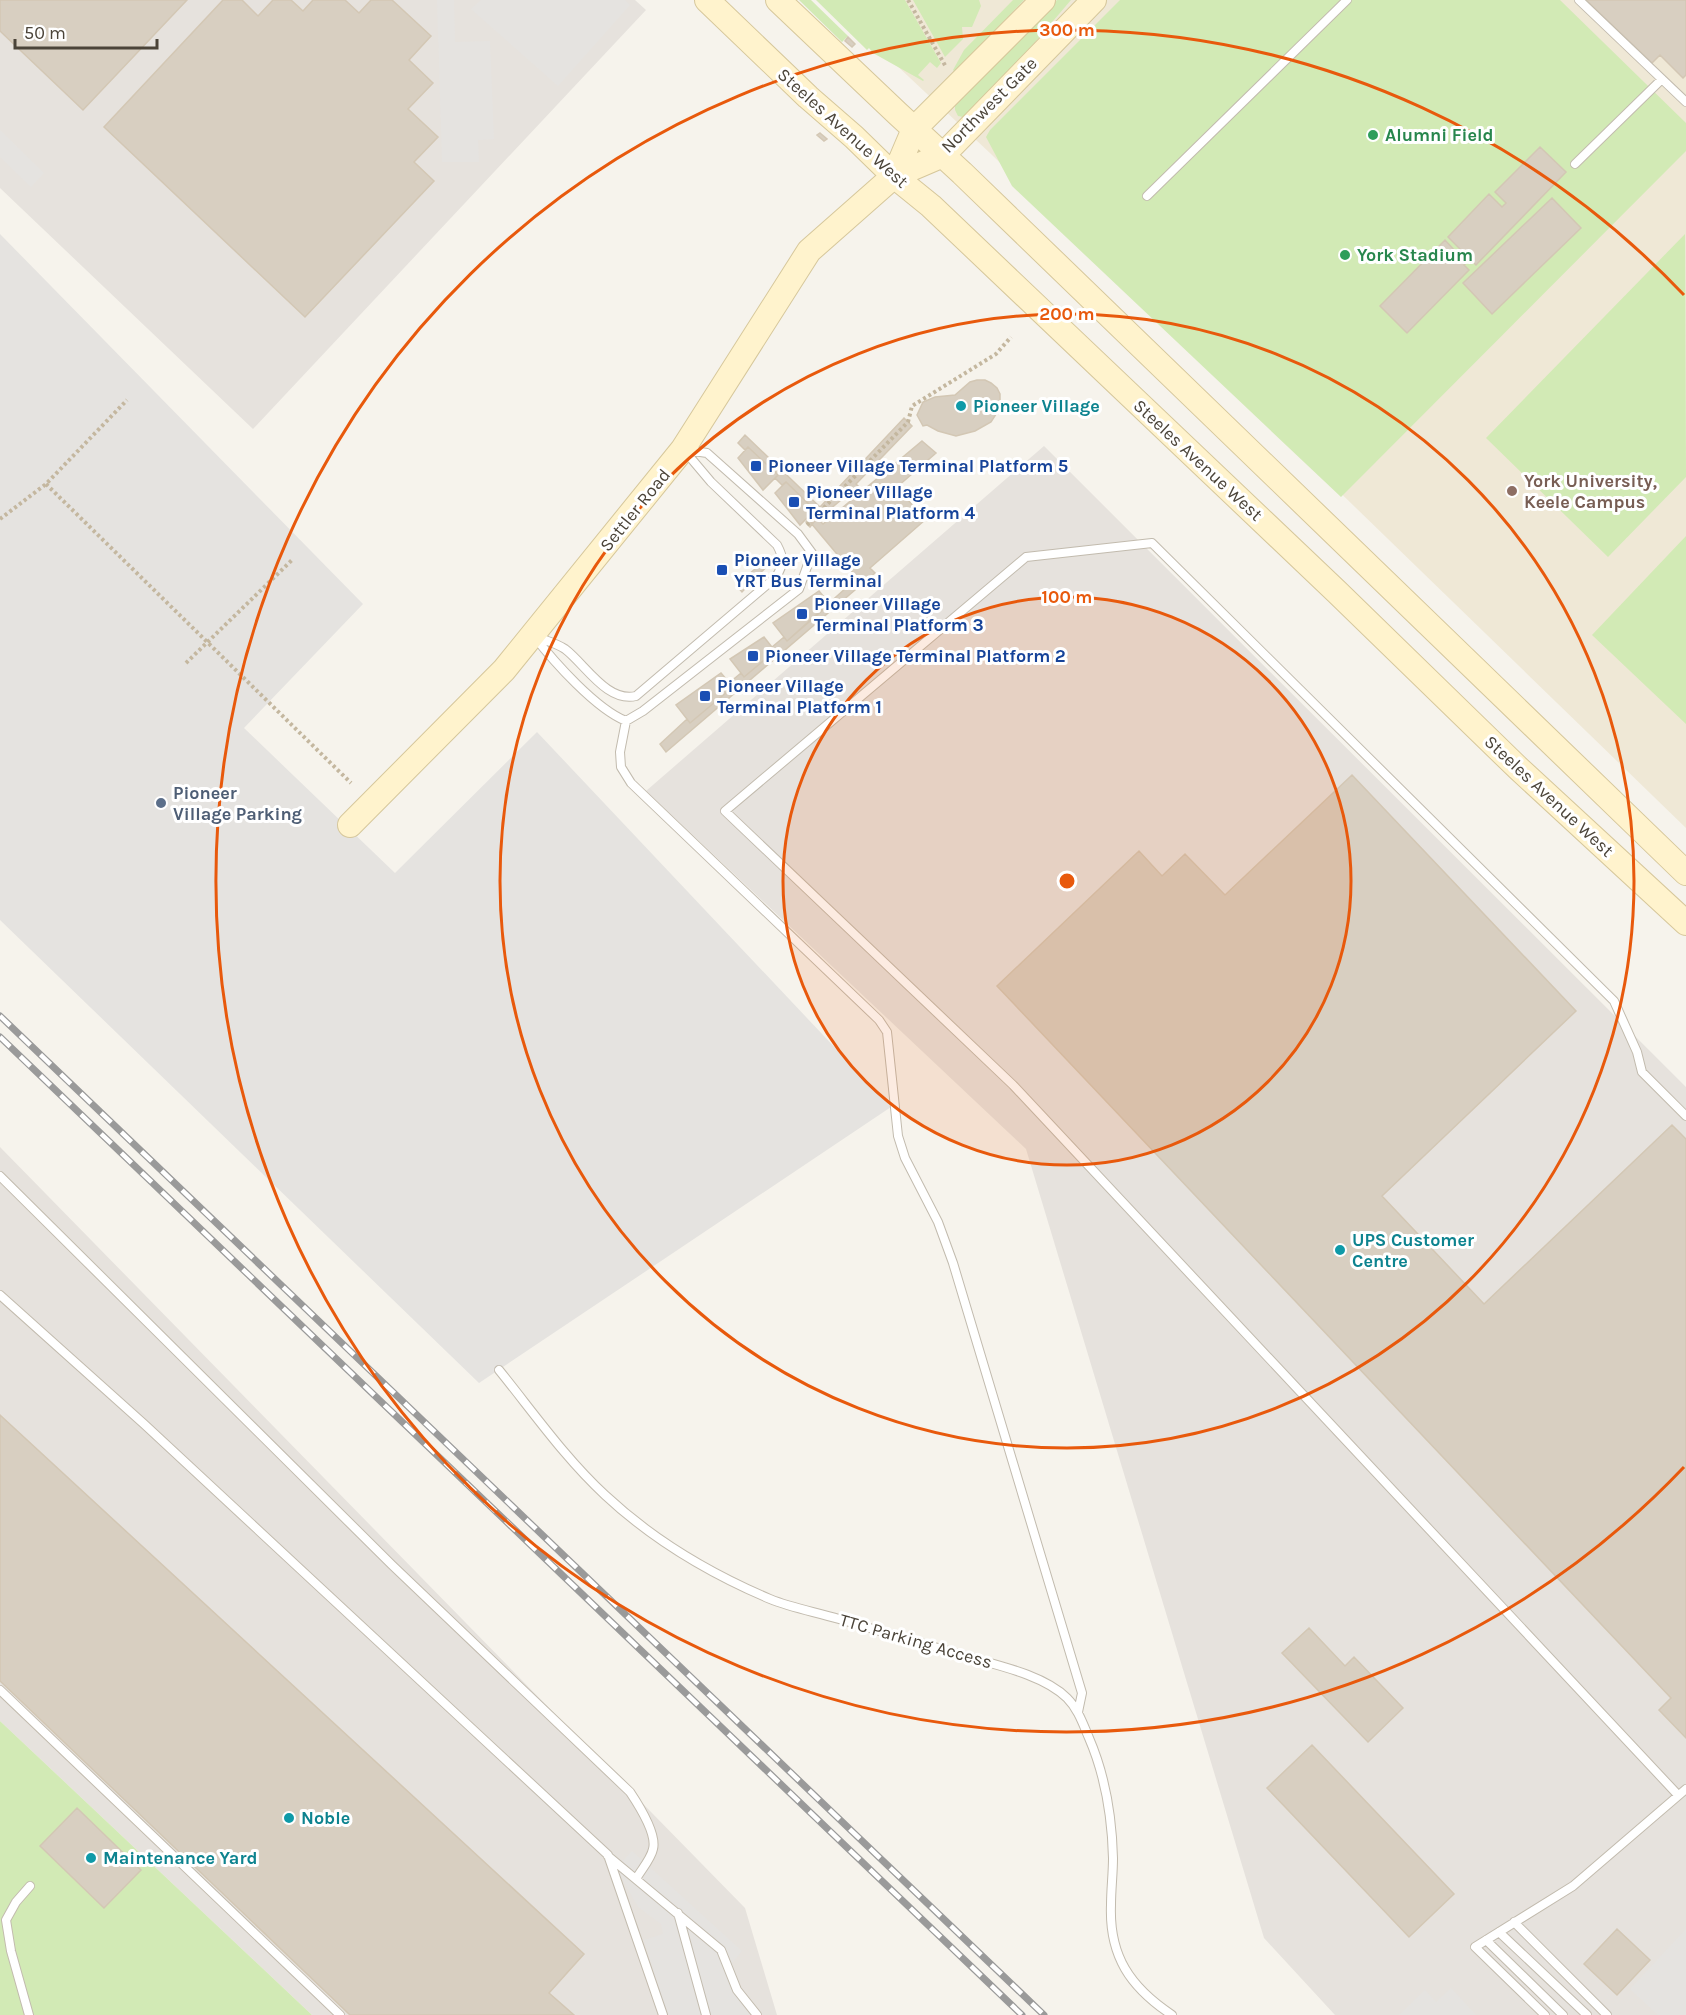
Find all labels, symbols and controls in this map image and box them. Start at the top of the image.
scale bar [15,12,158,50]
text: 300 m [1039,19,1095,41]
text: 50 m [24,22,66,44]
street label: Northwest Gate [936,52,1042,158]
street label: Steeles Avenue West [773,63,913,193]
place label: Alumni Field [1385,124,1494,146]
marker: Alumni Field [1366,128,1380,142]
place label: York Stadium [1357,244,1473,266]
marker: York Stadium [1338,248,1352,262]
text: 200 m [1039,303,1095,325]
street label: Steeles Avenue West [1129,394,1267,526]
place label: Pioneer Village [973,395,1100,417]
marker: Pioneer Village [954,399,968,413]
place label: Pioneer Village Terminal Platform 5 [768,455,1068,477]
marker: Pioneer Village Terminal Platform 5 [749,459,763,473]
street label: Settler Road [595,464,675,556]
place label: York University, Keele Campus [1524,470,1658,513]
place label: Pioneer Village Terminal Platform 4 [806,481,976,524]
marker: York University, Keele Campus [1505,484,1519,498]
marker: Pioneer Village Terminal Platform 4 [787,495,801,509]
place label: Pioneer Village YRT Bus Terminal [734,549,882,592]
marker: Pioneer Village YRT Bus Terminal [715,563,729,577]
text: 100 m [1042,586,1092,608]
place label: Pioneer Village Terminal Platform 3 [814,593,984,636]
marker: Pioneer Village Terminal Platform 3 [795,607,809,621]
place label: Pioneer Village Terminal Platform 2 [765,645,1066,667]
marker: Pioneer Village Terminal Platform 2 [746,649,760,663]
place label: Pioneer Village Terminal Platform 1 [717,675,882,718]
marker: Pioneer Village Terminal Platform 1 [698,689,712,703]
street label: Steeles Avenue West [1480,730,1618,862]
place label: Pioneer Village Parking [173,782,303,825]
marker: Pioneer Village Parking [154,796,168,810]
centre of rings [1057,871,1077,891]
place label: UPS Customer Centre [1352,1229,1474,1272]
marker: UPS Customer Centre [1333,1243,1347,1257]
street label: TTC Parking Access [837,1609,995,1673]
place label: Noble [301,1807,350,1829]
marker: Noble [282,1811,296,1825]
place label: Maintenance Yard [103,1847,258,1869]
marker: Maintenance Yard [84,1851,98,1865]

